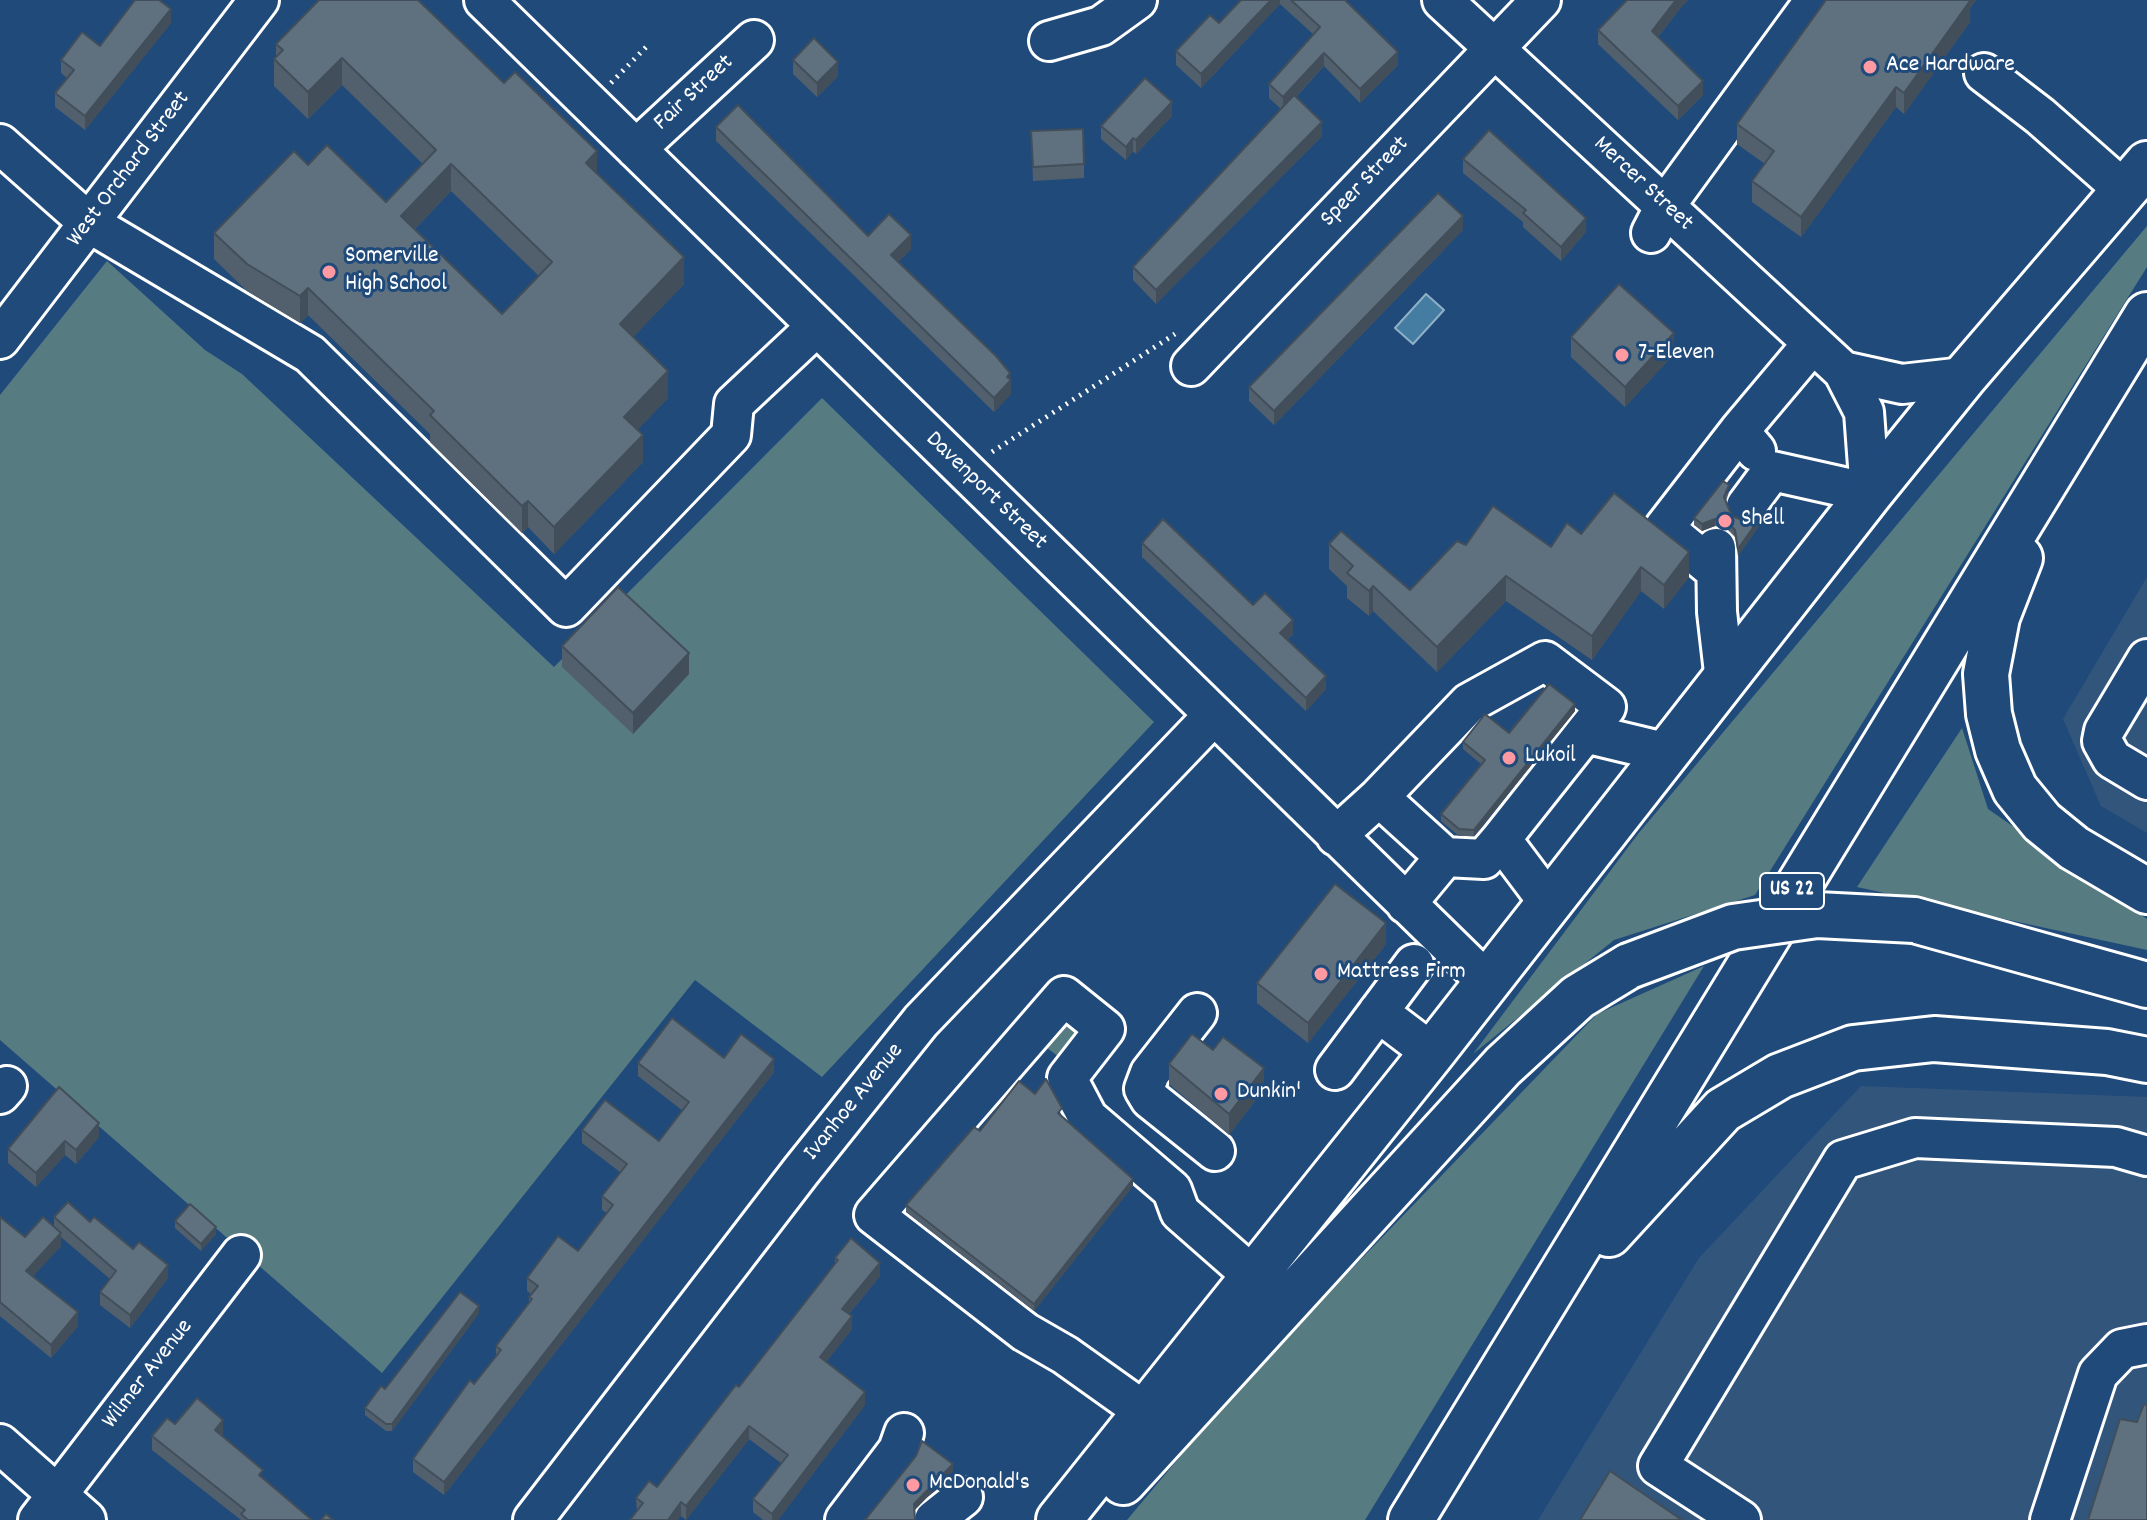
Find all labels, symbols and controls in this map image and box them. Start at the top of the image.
street label: Fair Street [649,50,741,138]
place label: Ace Hardware [1886,53,2015,81]
marker: Ace Hardware [1861,58,1879,76]
street label: West Orchard Street [62,87,198,253]
street label: Speer Street [1316,131,1416,235]
street label: Mercer Street [1586,131,1698,239]
place label: Somerville High School [345,244,447,300]
marker: Somerville High School [320,263,338,281]
place label: 7-Eleven [1638,341,1714,369]
marker: 7-Eleven [1613,346,1631,364]
street label: Davenport Street [918,427,1052,557]
place label: Shell [1741,507,1785,535]
marker: Shell [1716,512,1734,530]
place label: Lukoil [1525,744,1576,772]
marker: Lukoil [1500,749,1518,767]
road number: US 22 [1760,873,1824,909]
place label: Mattress Firm [1337,960,1466,988]
marker: Mattress Firm [1312,965,1330,983]
street label: Ivanhoe Avenue [799,1038,911,1168]
place label: Dunkin' [1237,1080,1301,1108]
marker: Dunkin' [1212,1085,1230,1103]
street label: Wilmer Avenue [97,1315,201,1435]
place label: McDonald's [929,1471,1030,1499]
marker: McDonald's [904,1476,922,1494]

